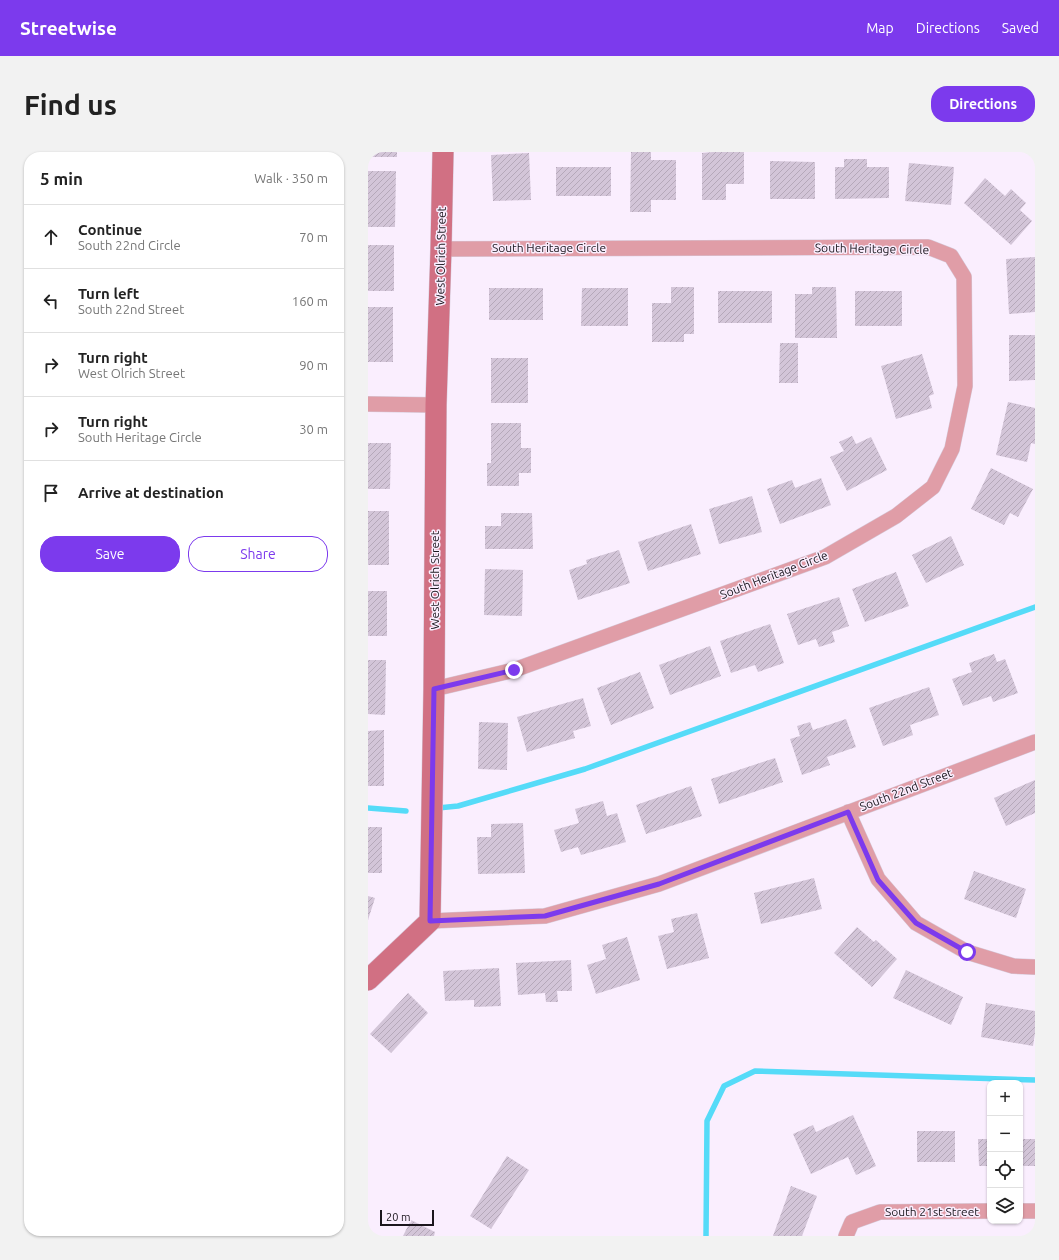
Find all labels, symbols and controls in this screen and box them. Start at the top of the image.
text: Streetwise [20,17,117,39]
text: Map [866,20,894,36]
text: Directions [916,20,980,36]
text: Saved [1002,20,1039,36]
button: Directions [931,86,1035,122]
text: Find us [24,89,117,120]
text: 5 min [40,169,83,188]
text: Walk · 350 m [254,171,328,185]
street label: West Olrich Street [433,206,448,306]
text: Continue [78,221,142,238]
icon: ahead [40,226,62,248]
text: 70 m [299,230,328,244]
text: South 22nd Circle [78,238,181,252]
street label: South Heritage Circle [492,241,606,254]
street label: South Heritage Circle [815,241,929,256]
text: Turn left [78,285,139,302]
icon: left [40,290,62,312]
text: 160 m [292,294,328,308]
text: South 22nd Street [78,302,184,316]
text: Turn right [78,349,148,366]
icon: right [40,354,62,376]
text: 90 m [299,358,328,372]
text: West Olrich Street [78,366,185,380]
text: Turn right [78,413,148,430]
icon: right [40,418,62,440]
text: 30 m [299,422,328,436]
text: South Heritage Circle [78,430,202,444]
icon: arrive [40,482,62,504]
text: Arrive at destination [78,484,224,501]
street label: West Olrich Street [428,530,441,629]
button: Save [40,536,180,572]
button: Share [188,536,328,572]
street label: South Heritage Circle [718,548,829,601]
route end [505,661,523,679]
street label: South 22nd Street [858,766,954,813]
route start [958,943,976,961]
map controls [987,1080,1023,1224]
button: + [987,1080,1023,1116]
button: − [987,1116,1023,1152]
button: locate [987,1152,1023,1188]
button: layers [987,1188,1023,1224]
street label: South 21st Street [885,1205,979,1218]
scale bar [380,1208,434,1227]
text: 20 m [386,1211,410,1223]

